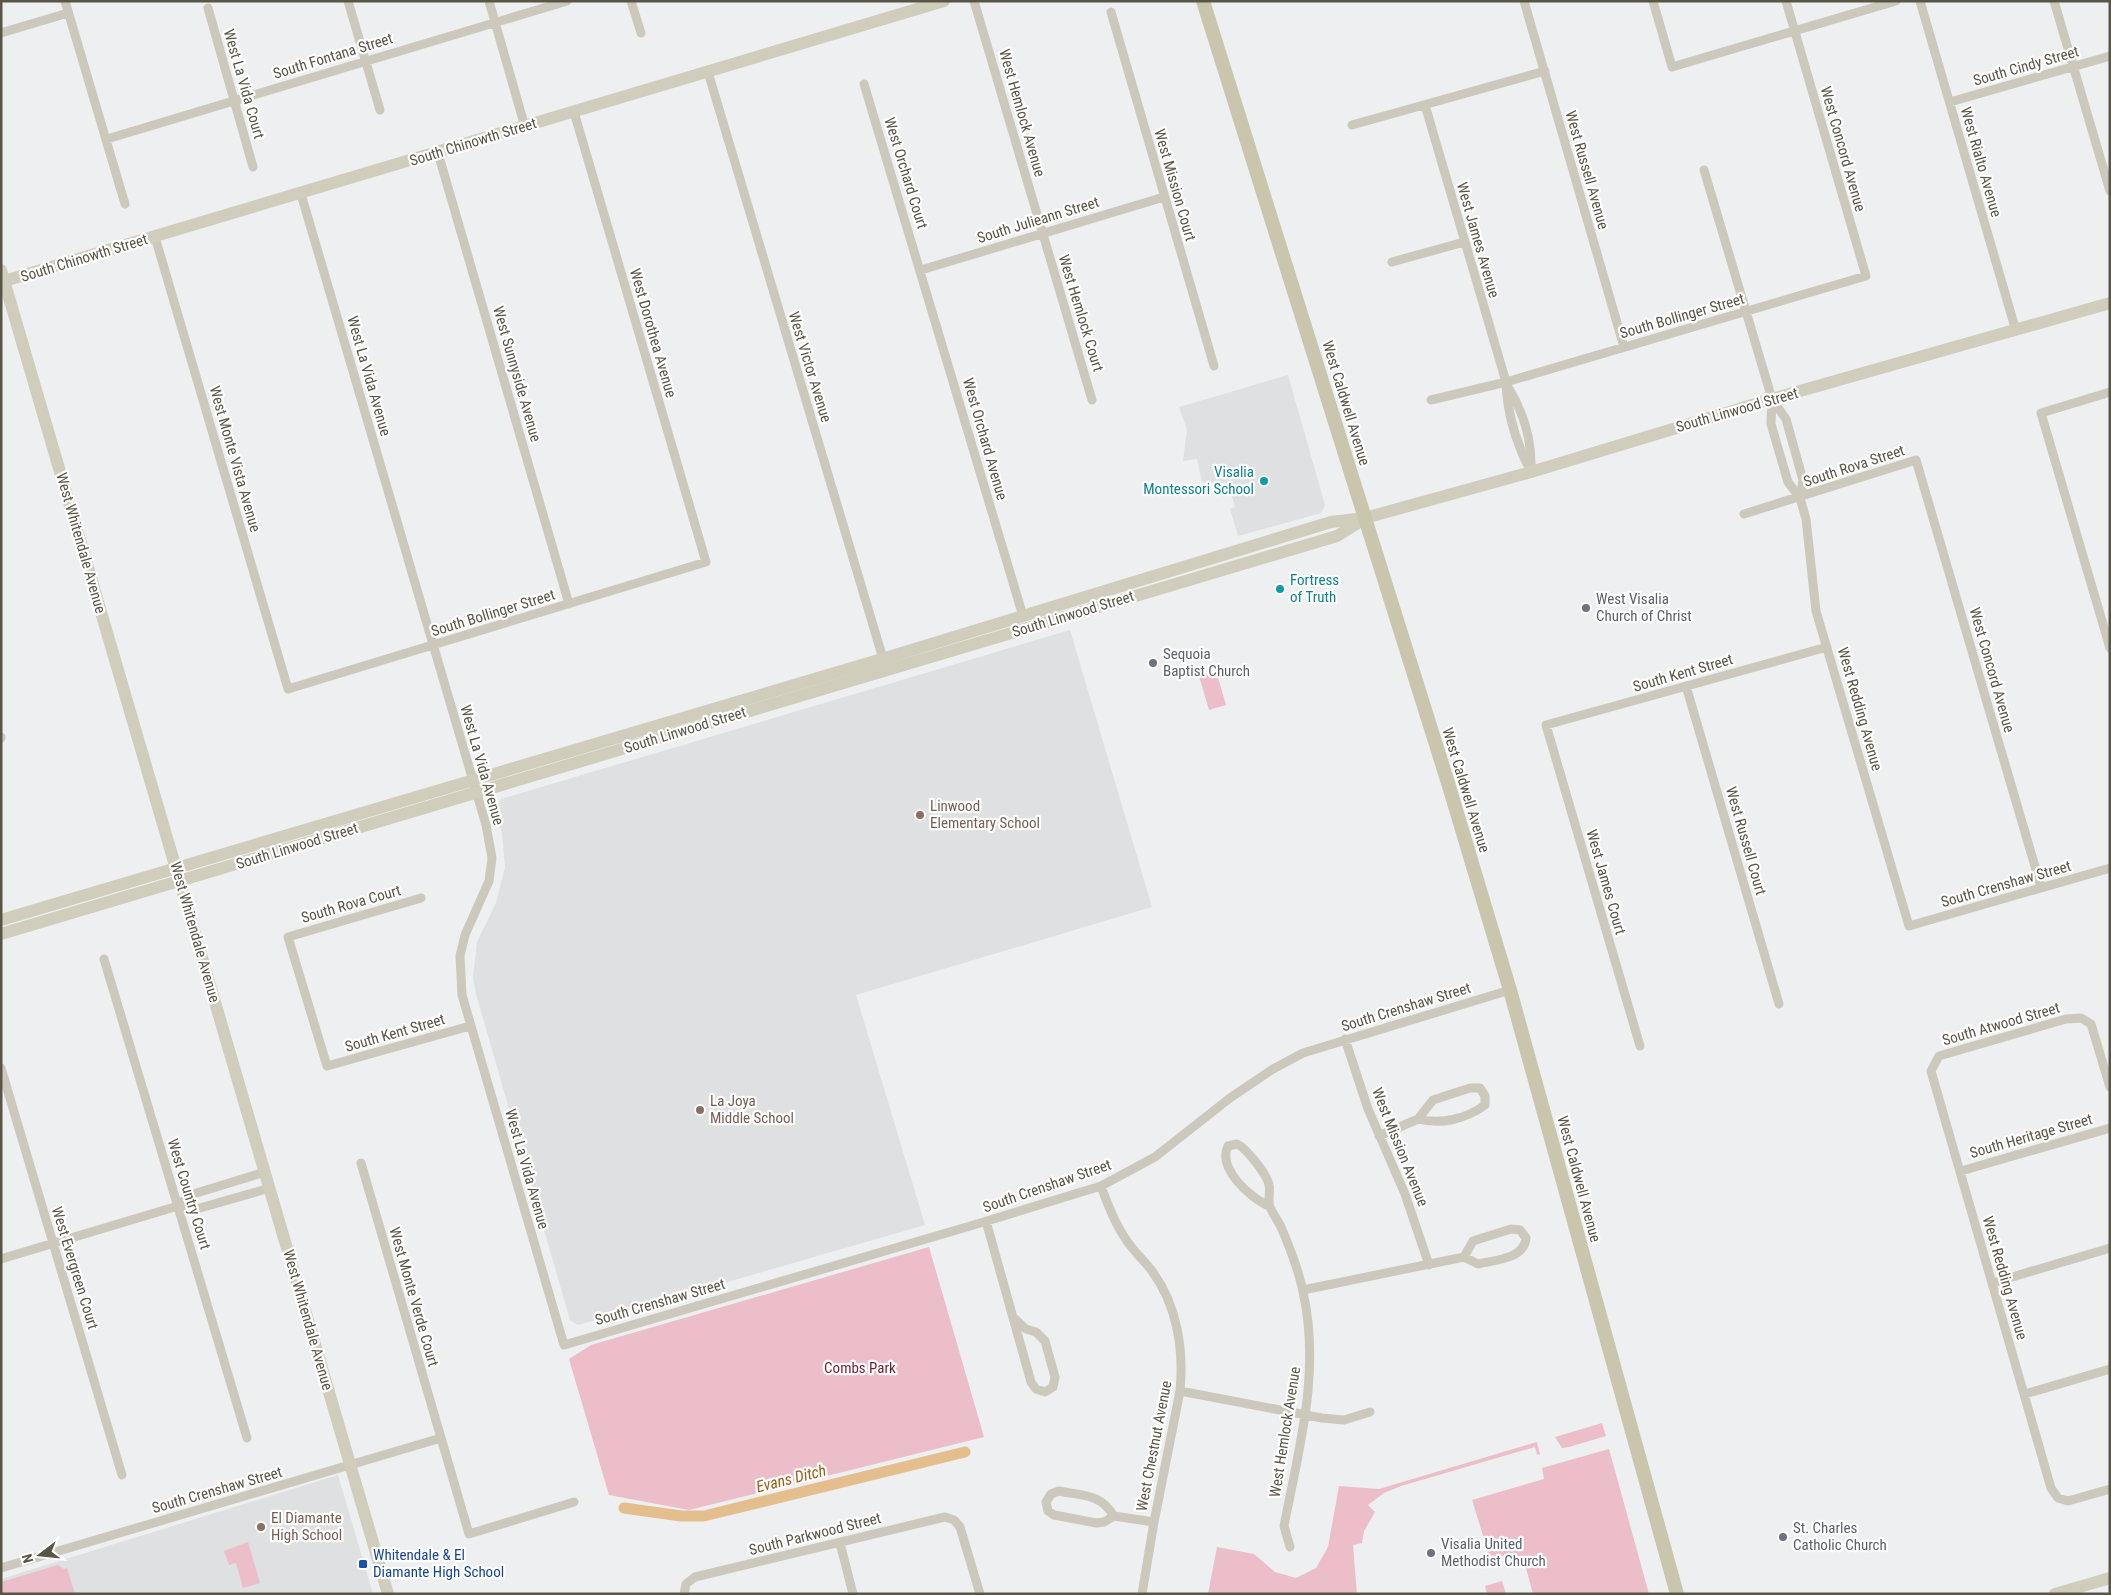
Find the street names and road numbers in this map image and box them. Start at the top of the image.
street label: West La Vida Court [220,27,268,141]
street label: South Fontana Street [271,29,395,83]
street label: South Cindy Street [1971,42,2081,90]
street label: West Hemlock Avenue [995,47,1049,179]
street label: West Concord Avenue [1817,84,1869,214]
street label: West Rialto Avenue [1957,105,2005,219]
street label: West Russell Avenue [1561,109,1613,231]
street label: South Chinowth Street [407,114,539,170]
street label: West Orchard Court [880,115,932,231]
street label: West Mission Court [1150,127,1200,243]
street label: West James Avenue [1453,180,1503,300]
street label: South Julieann Street [975,193,1101,247]
street label: South Chinowth Street [18,230,150,286]
street label: West Hemlock Court [1055,252,1107,374]
street label: West Dorothea Avenue [626,266,680,400]
street label: South Bollinger Street [1618,290,1746,342]
street label: West Sunnyside Avenue [489,304,545,444]
street label: West Victor Avenue [785,310,835,424]
street label: West La Vida Avenue [343,314,395,438]
street label: West Caldwell Avenue [1318,338,1374,468]
street label: West Orchard Avenue [959,376,1011,502]
street label: West Monte Vista Avenue [206,384,264,534]
street label: South Linwood Street [1674,384,1800,436]
street label: South Rova Street [1801,441,1907,491]
street label: West Whitendale Avenue [52,471,110,615]
street label: South Bollinger Street [429,586,557,640]
street label: South Linwood Street [1010,587,1136,641]
street label: West Concord Avenue [1966,605,2018,735]
street label: West Redding Avenue [1834,645,1886,773]
street label: South Kent Street [1631,650,1735,696]
street label: West La Vida Avenue [456,703,508,827]
street label: South Linwood Street [622,703,748,757]
street label: West Caldwell Avenue [1438,725,1494,855]
street label: West Russell Court [1722,785,1770,897]
street label: South Linwood Street [234,819,360,873]
street label: West James Court [1582,827,1630,937]
street label: South Crenshaw Street [1939,857,2073,911]
street label: West Whitendale Avenue [166,860,224,1004]
street label: South Rova Court [299,881,403,927]
street label: South Crenshaw Street [1339,979,1473,1035]
street label: South Atwood Street [1940,999,2062,1049]
street label: South Kent Street [343,1010,447,1056]
street label: West Mission Avenue [1368,1085,1432,1209]
street label: West La Vida Avenue [501,1107,553,1231]
street label: South Heritage Street [1968,1110,2094,1162]
street label: West Caldwell Avenue [1554,1114,1604,1244]
street label: West Country Court [164,1136,214,1252]
street label: South Crenshaw Street [980,1156,1114,1216]
street label: West Evergreen Court [48,1205,102,1331]
street label: West Redding Avenue [1979,1214,2031,1342]
street label: West Monte Verde Court [385,1225,443,1369]
street label: West Whitendale Avenue [279,1248,337,1392]
street label: South Crenshaw Street [593,1275,727,1329]
street label: West Hemlock Avenue [1266,1365,1304,1499]
street label: West Chestnut Avenue [1133,1379,1175,1513]
street label: South Crenshaw Street [150,1463,284,1517]
street label: South Parkwood Street [747,1509,883,1559]

